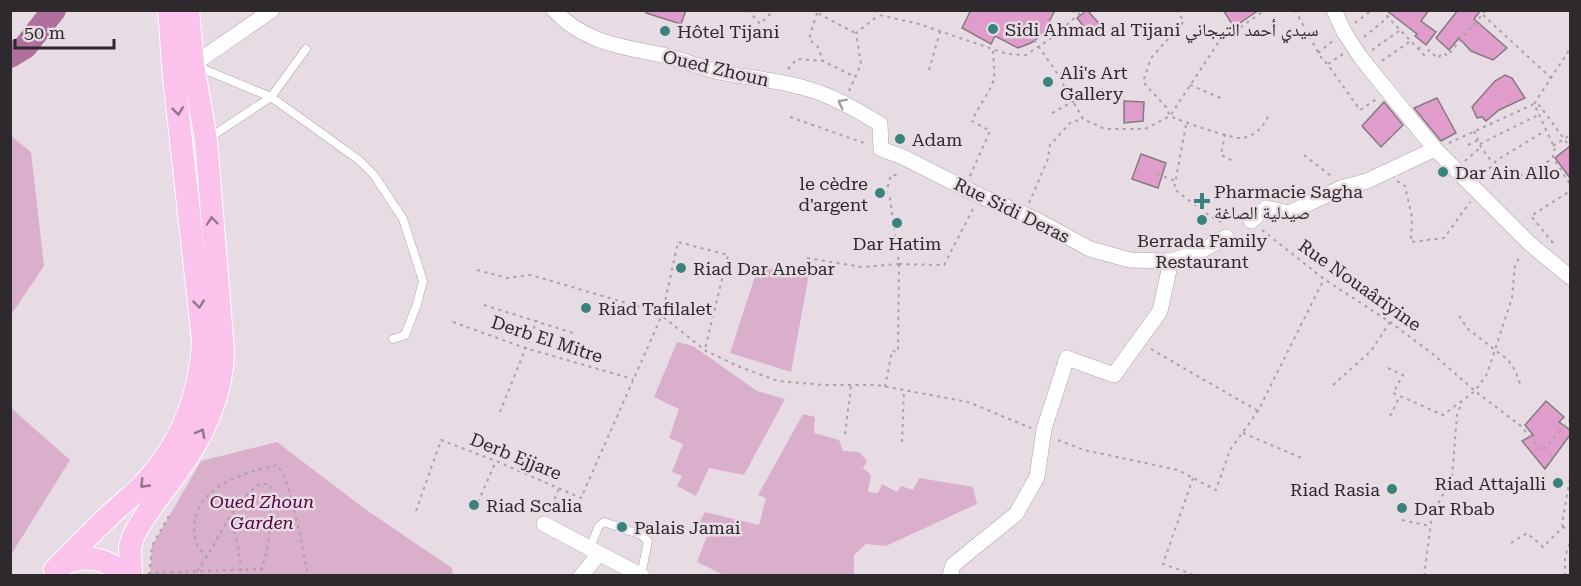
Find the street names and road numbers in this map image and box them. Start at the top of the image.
street label: Oued Zhoun [661,46,772,90]
street label: Rue Sidi Deras [951,173,1073,247]
street label: Rue Nouaâriyine [1295,235,1425,335]
street label: Derb El Mitre [489,311,605,367]
street label: Derb Ejjare [467,428,565,484]

